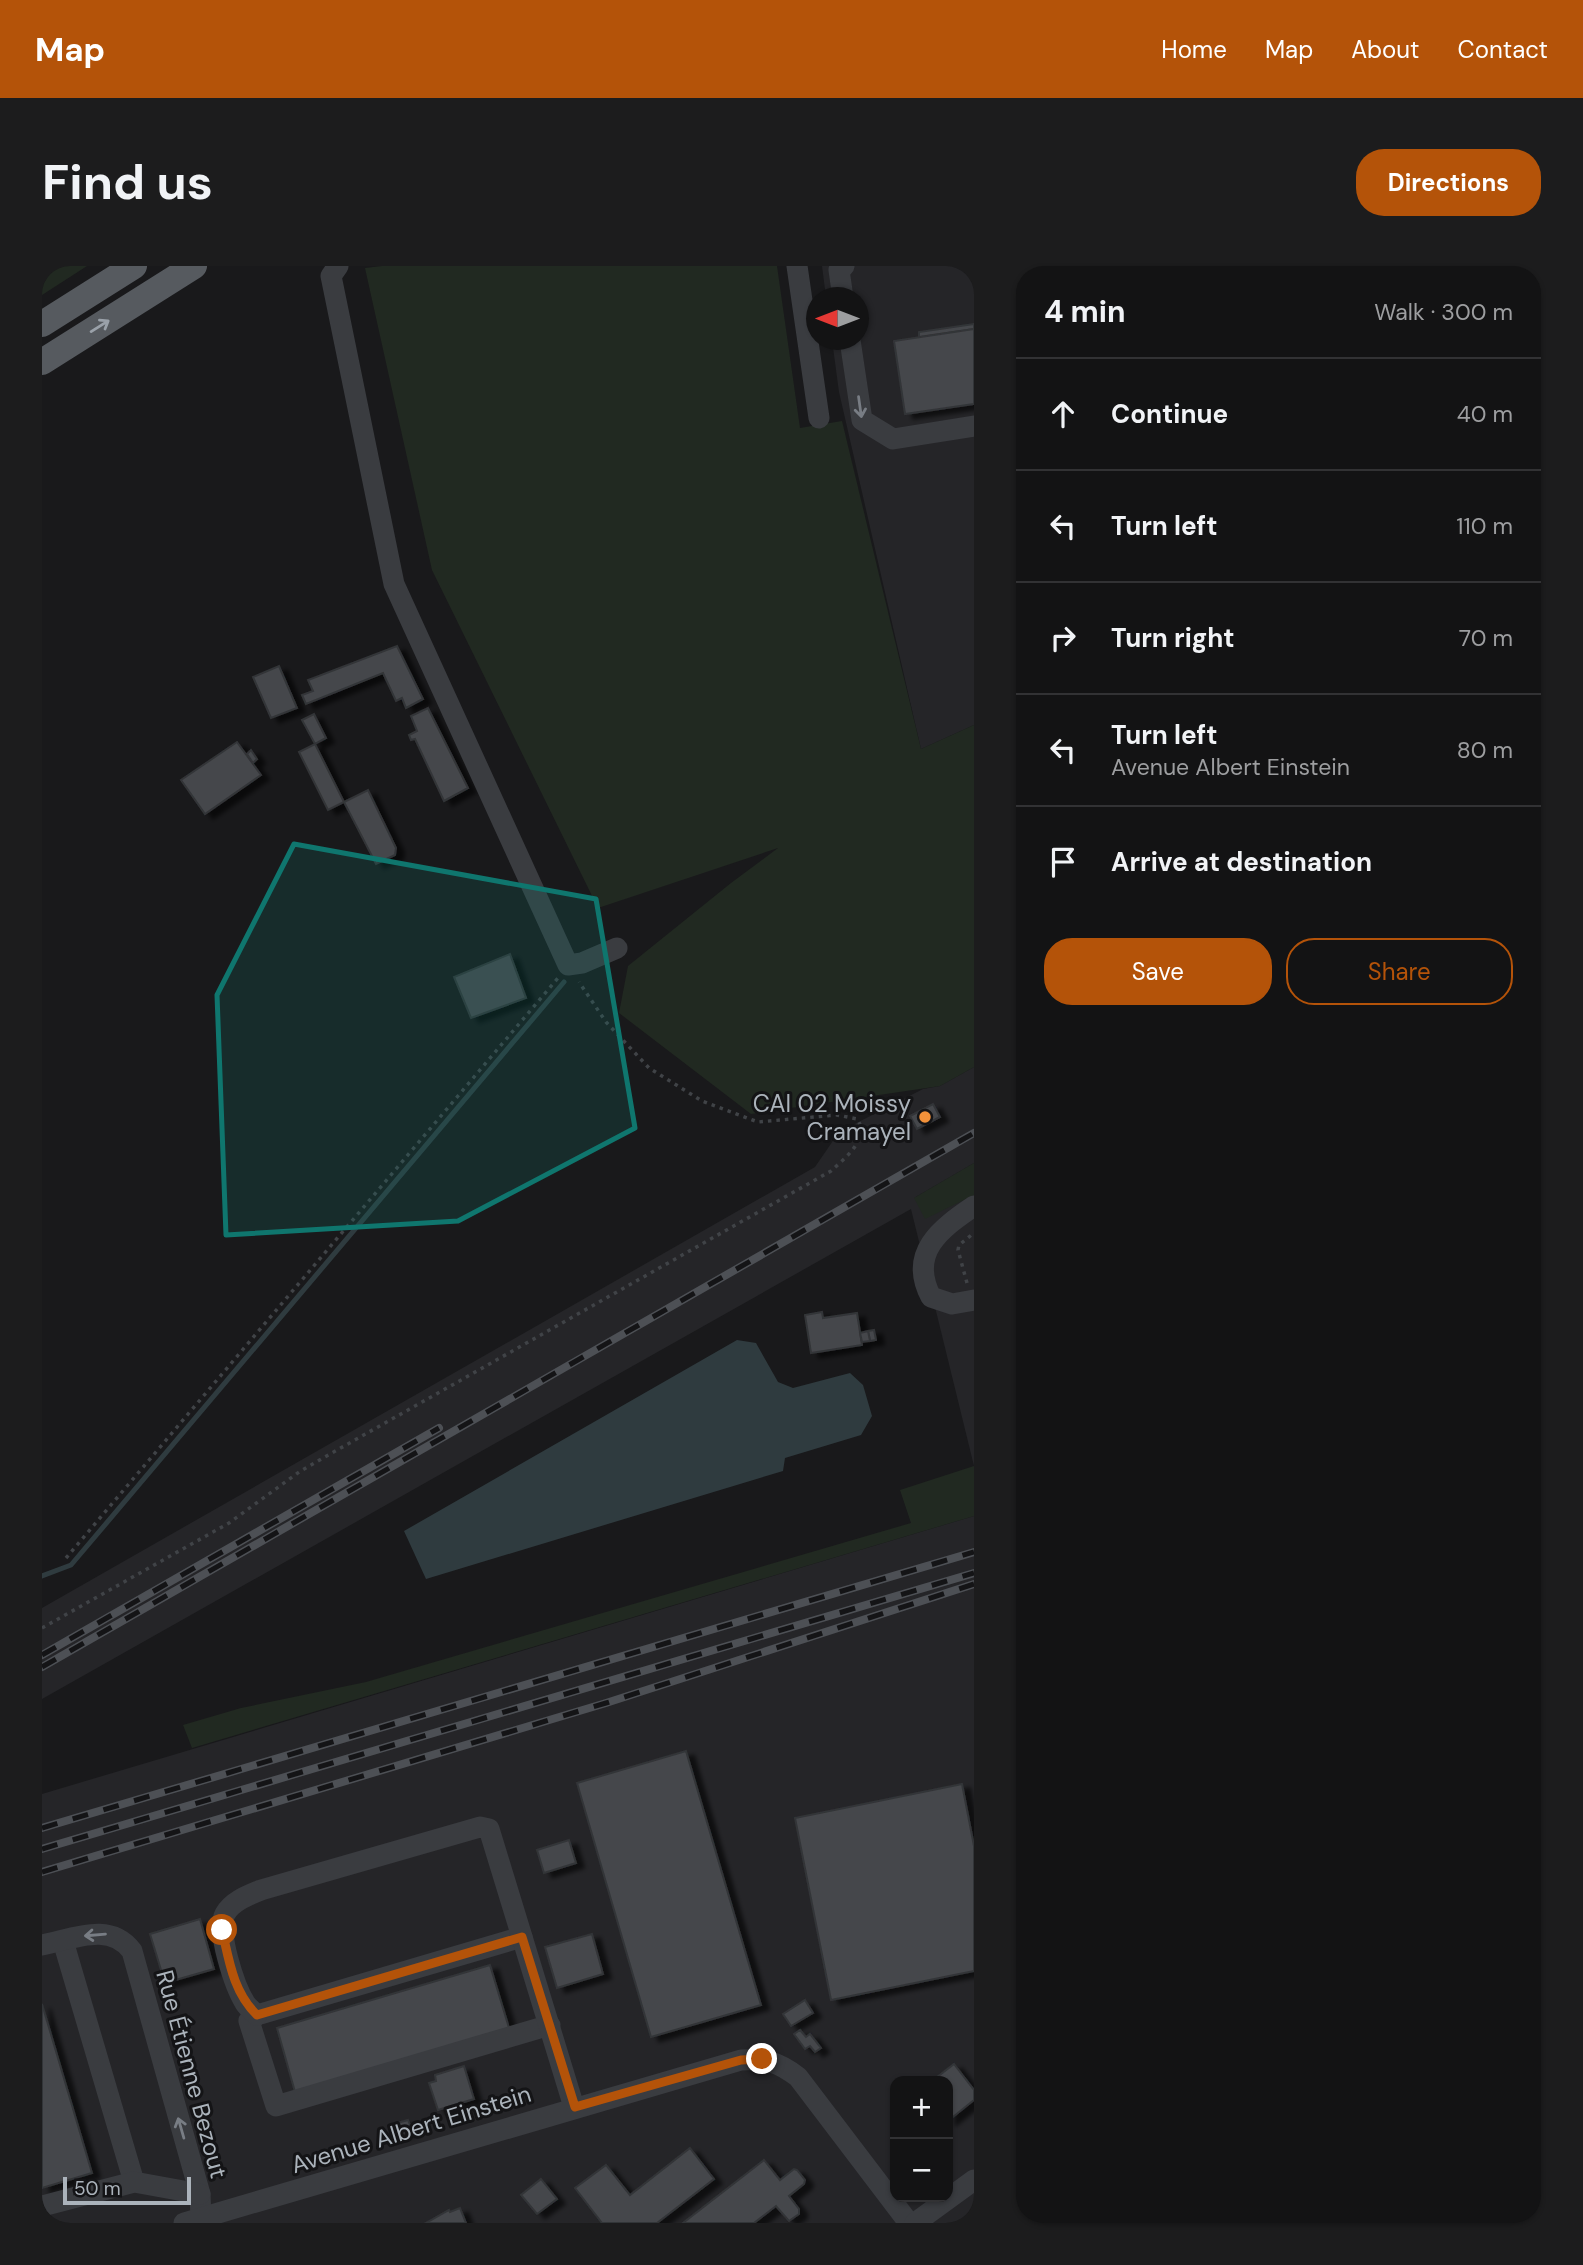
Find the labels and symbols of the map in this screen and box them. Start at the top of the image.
north arrow [806,287,869,350]
one-way arrow [89,318,109,332]
one-way arrow [853,395,866,418]
place label: CAI 02 Moissy Cramayel [753,1088,911,1147]
marker: CAI 02 Moissy Cramayel [917,1109,933,1125]
route start [206,1914,237,1945]
one-way arrow [85,1929,107,1942]
street label: Rue Étienne Bezout [149,1966,235,2182]
route end [746,2043,777,2074]
street label: Avenue Albert Einstein [287,2078,535,2180]
one-way arrow [174,2118,187,2140]
scale bar [63,2174,191,2206]

